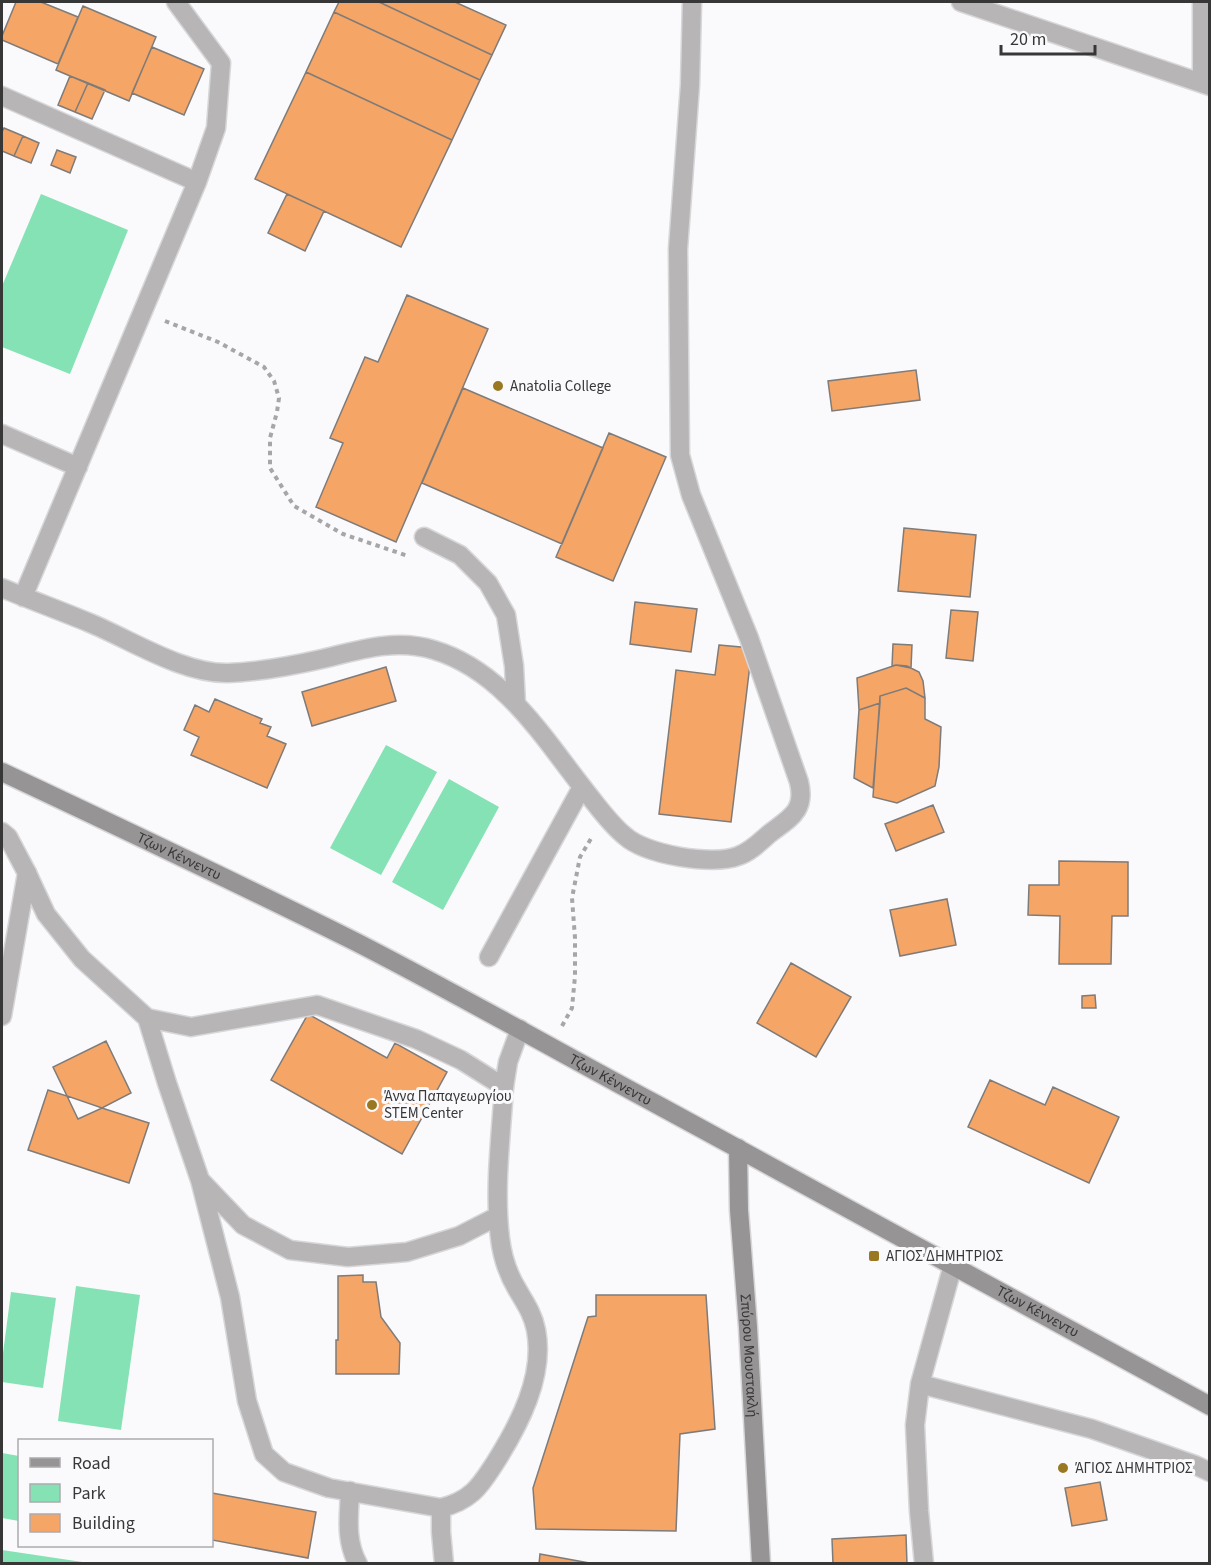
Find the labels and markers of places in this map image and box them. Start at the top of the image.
place label: Anatolia College [510,376,611,397]
marker: Anatolia College [491,379,505,393]
place label: Άννα Παπαγεωργίου STEM Center [384,1086,512,1124]
marker: Άννα Παπαγεωργίου STEM Center [365,1098,379,1112]
place label: ΑΓΙΟΣ ΔΗΜΗΤΡΙΟΣ [886,1246,1003,1267]
marker: ΑΓΙΟΣ ΔΗΜΗΤΡΙΟΣ [867,1249,881,1263]
place label: ΆΓΙΟΣ ΔΗΜΗΤΡΙΟΣ [1075,1458,1193,1479]
marker: ΆΓΙΟΣ ΔΗΜΗΤΡΙΟΣ [1056,1461,1070,1475]

